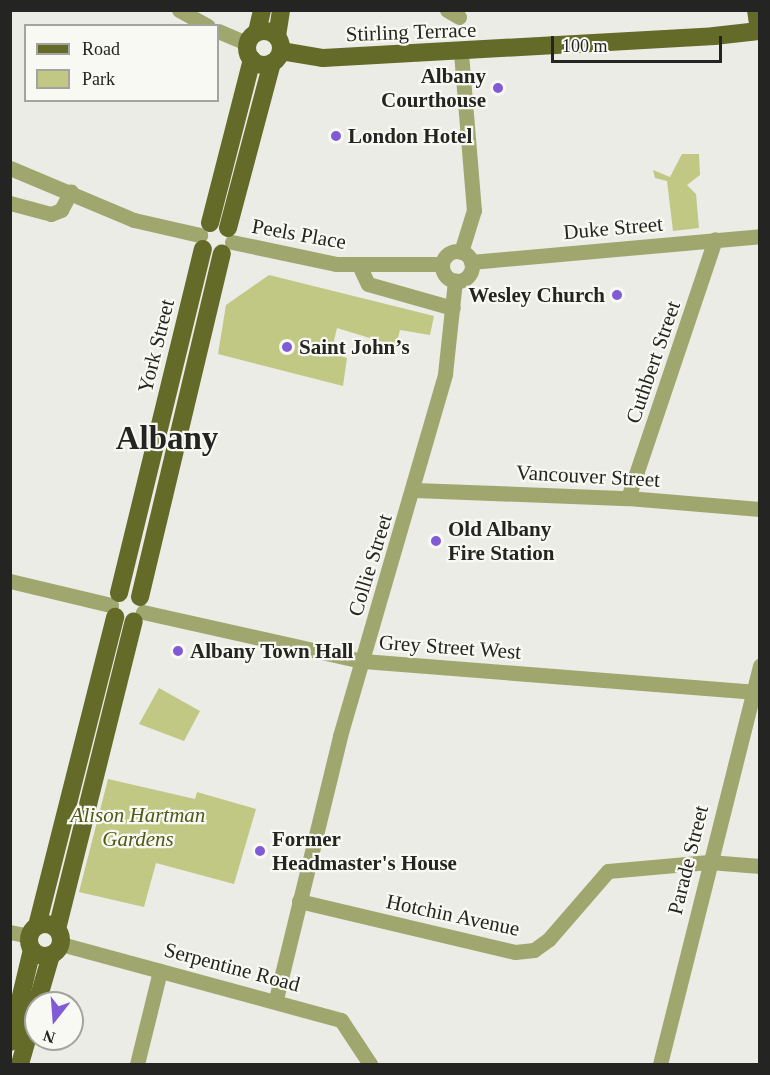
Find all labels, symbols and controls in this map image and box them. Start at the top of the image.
street label: Stirling Terrace [345,17,477,47]
legend [24,24,219,102]
scale bar [554,24,725,62]
text: 100 m [562,36,608,56]
text: Road [82,39,120,59]
place label: Albany Courthouse [381,63,486,113]
text: Park [82,69,115,89]
marker: Albany Courthouse [491,81,505,95]
place label: London Hotel [348,123,472,149]
marker: London Hotel [329,129,343,143]
street label: Duke Street [562,211,664,245]
street label: Peels Place [250,213,348,255]
place label: Wesley Church [468,282,605,308]
marker: Wesley Church [610,288,624,302]
street label: York Street [132,297,180,395]
street label: Cuthbert Street [620,298,686,426]
place label: Saint John’s [299,334,410,360]
marker: Saint John’s [280,340,294,354]
district label: Albany [116,419,218,459]
street label: Vancouver Street [515,460,661,492]
street label: Collie Street [343,511,397,619]
place label: Old Albany Fire Station [448,516,554,566]
marker: Old Albany Fire Station [429,534,443,548]
street label: Grey Street West [378,629,522,665]
place label: Albany Town Hall [190,638,354,664]
marker: Albany Town Hall [171,644,185,658]
park label: Alison Hartman Gardens [71,802,205,852]
street label: Parade Street [662,803,714,917]
place label: Former Headmaster's House [272,826,457,876]
marker: Former Headmaster's House [253,844,267,858]
street label: Hotchin Avenue [384,888,522,942]
street label: Serpentine Road [161,937,303,997]
north arrow [24,991,84,1051]
text: N [41,1027,57,1047]

